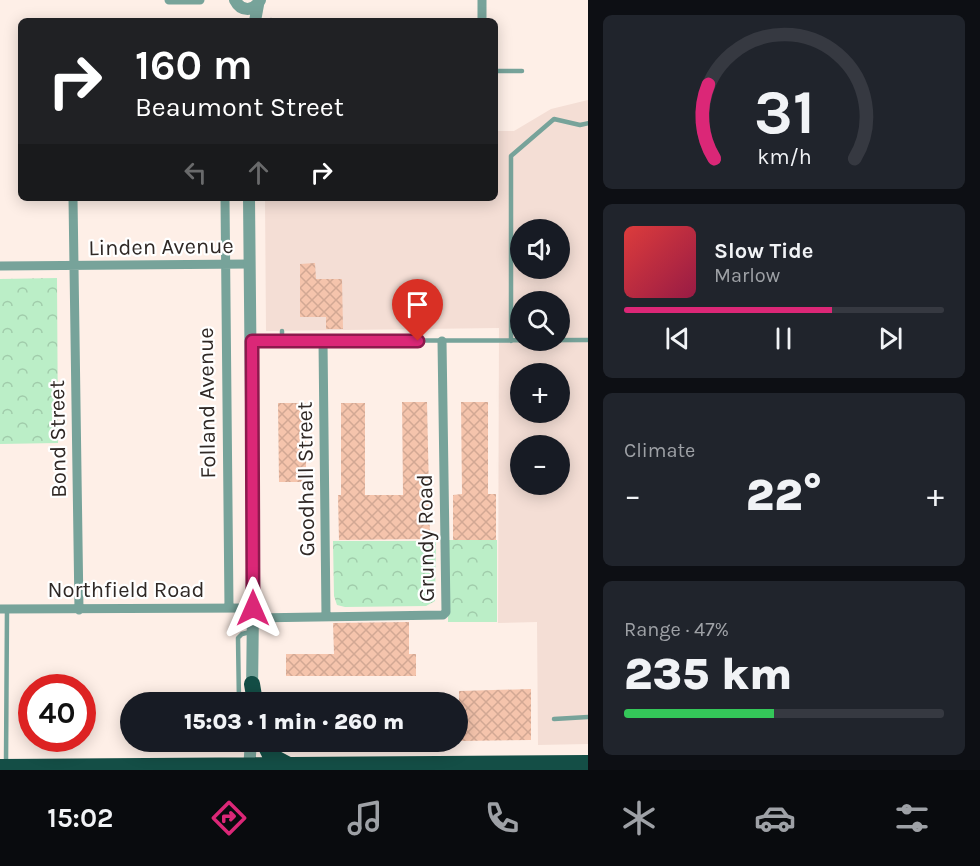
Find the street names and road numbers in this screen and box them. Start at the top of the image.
street label: Linden Avenue [88,233,234,261]
street label: Folland Avenue [193,327,221,479]
street label: Bond Street [44,380,72,498]
street label: Goodhall Street [292,401,320,556]
street label: Grundy Road [412,474,440,602]
street label: Northfield Road [47,577,205,603]

